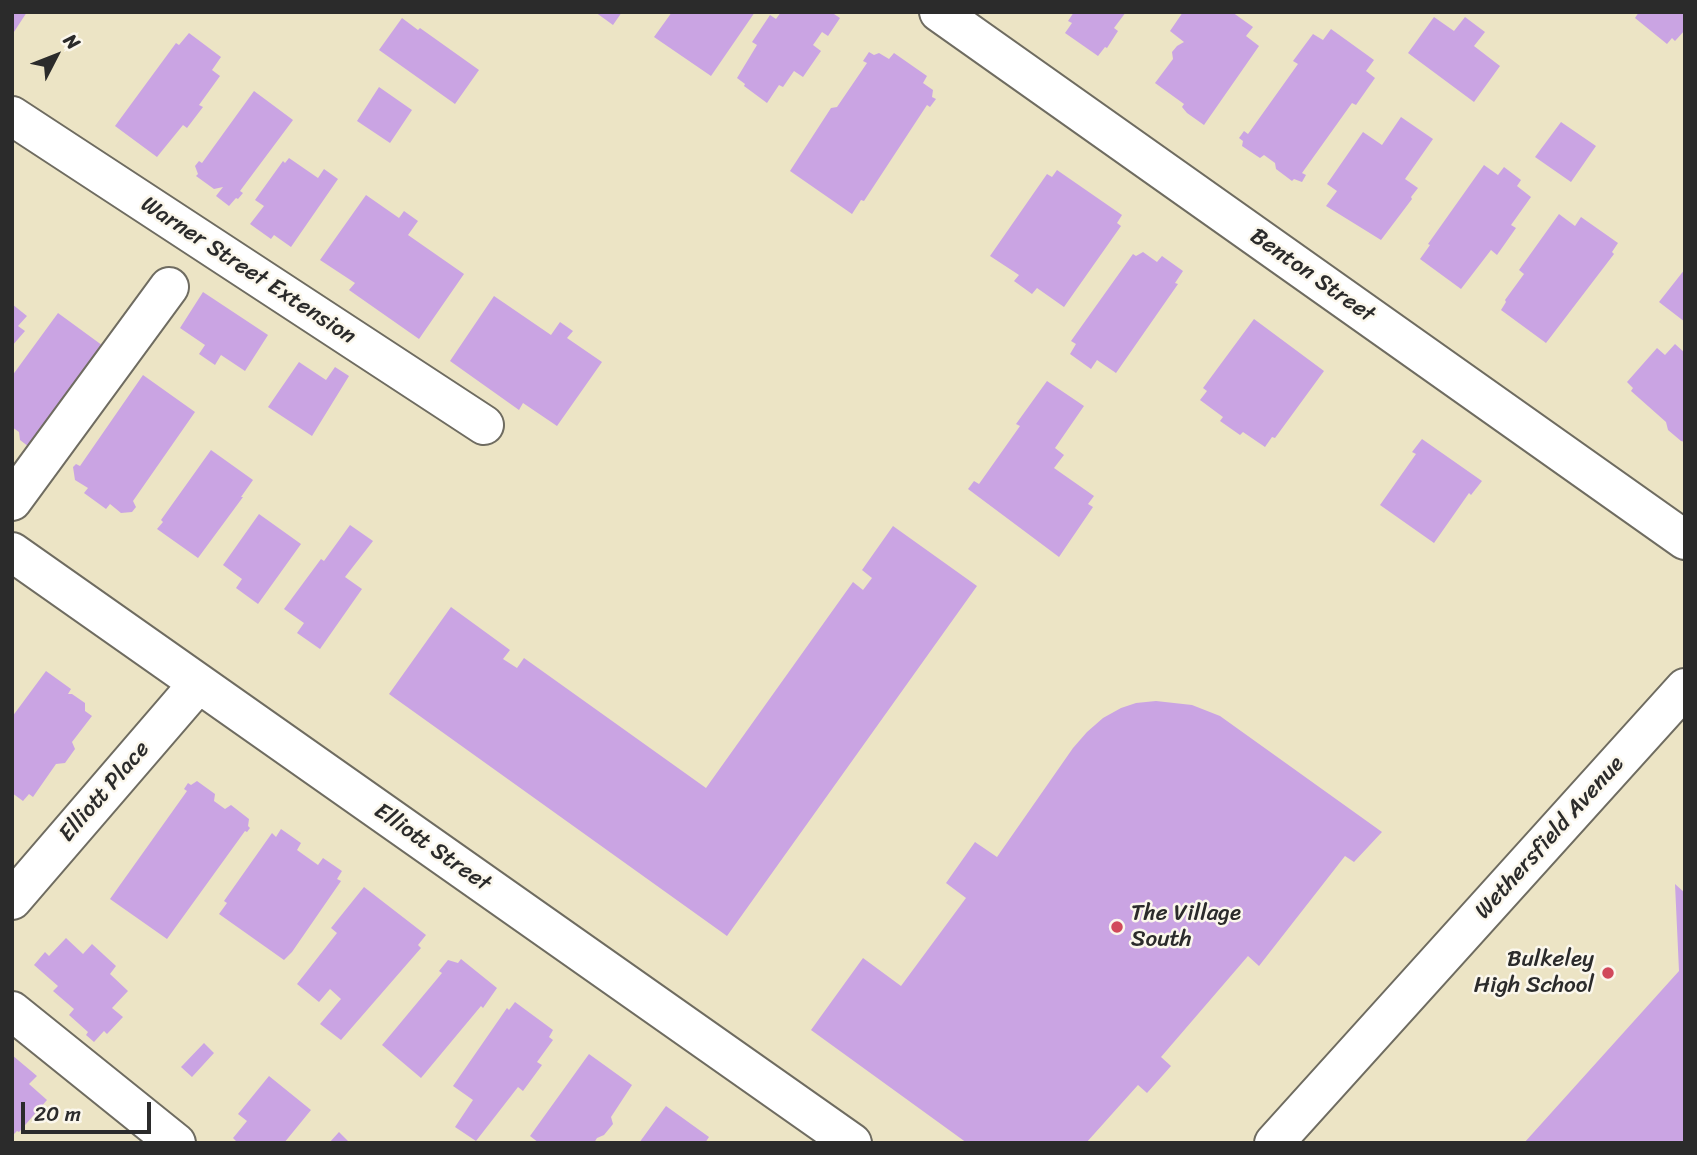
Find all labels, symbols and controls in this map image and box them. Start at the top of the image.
north arrow [21,21,91,91]
text: N [55,26,89,58]
street label: Warner Street Extension [135,191,361,351]
street label: Benton Street [1244,223,1380,329]
street label: Elliott Place [54,736,156,848]
street label: Wethersfield Avenue [1470,751,1630,925]
street label: Elliott Street [368,798,496,898]
place label: The Village South [1131,900,1241,954]
marker: The Village South [1109,919,1125,935]
place label: Bulkeley High School [1474,946,1594,1000]
marker: Bulkeley High School [1600,965,1616,981]
scale bar [24,1088,154,1132]
text: 20 m [34,1095,81,1133]

